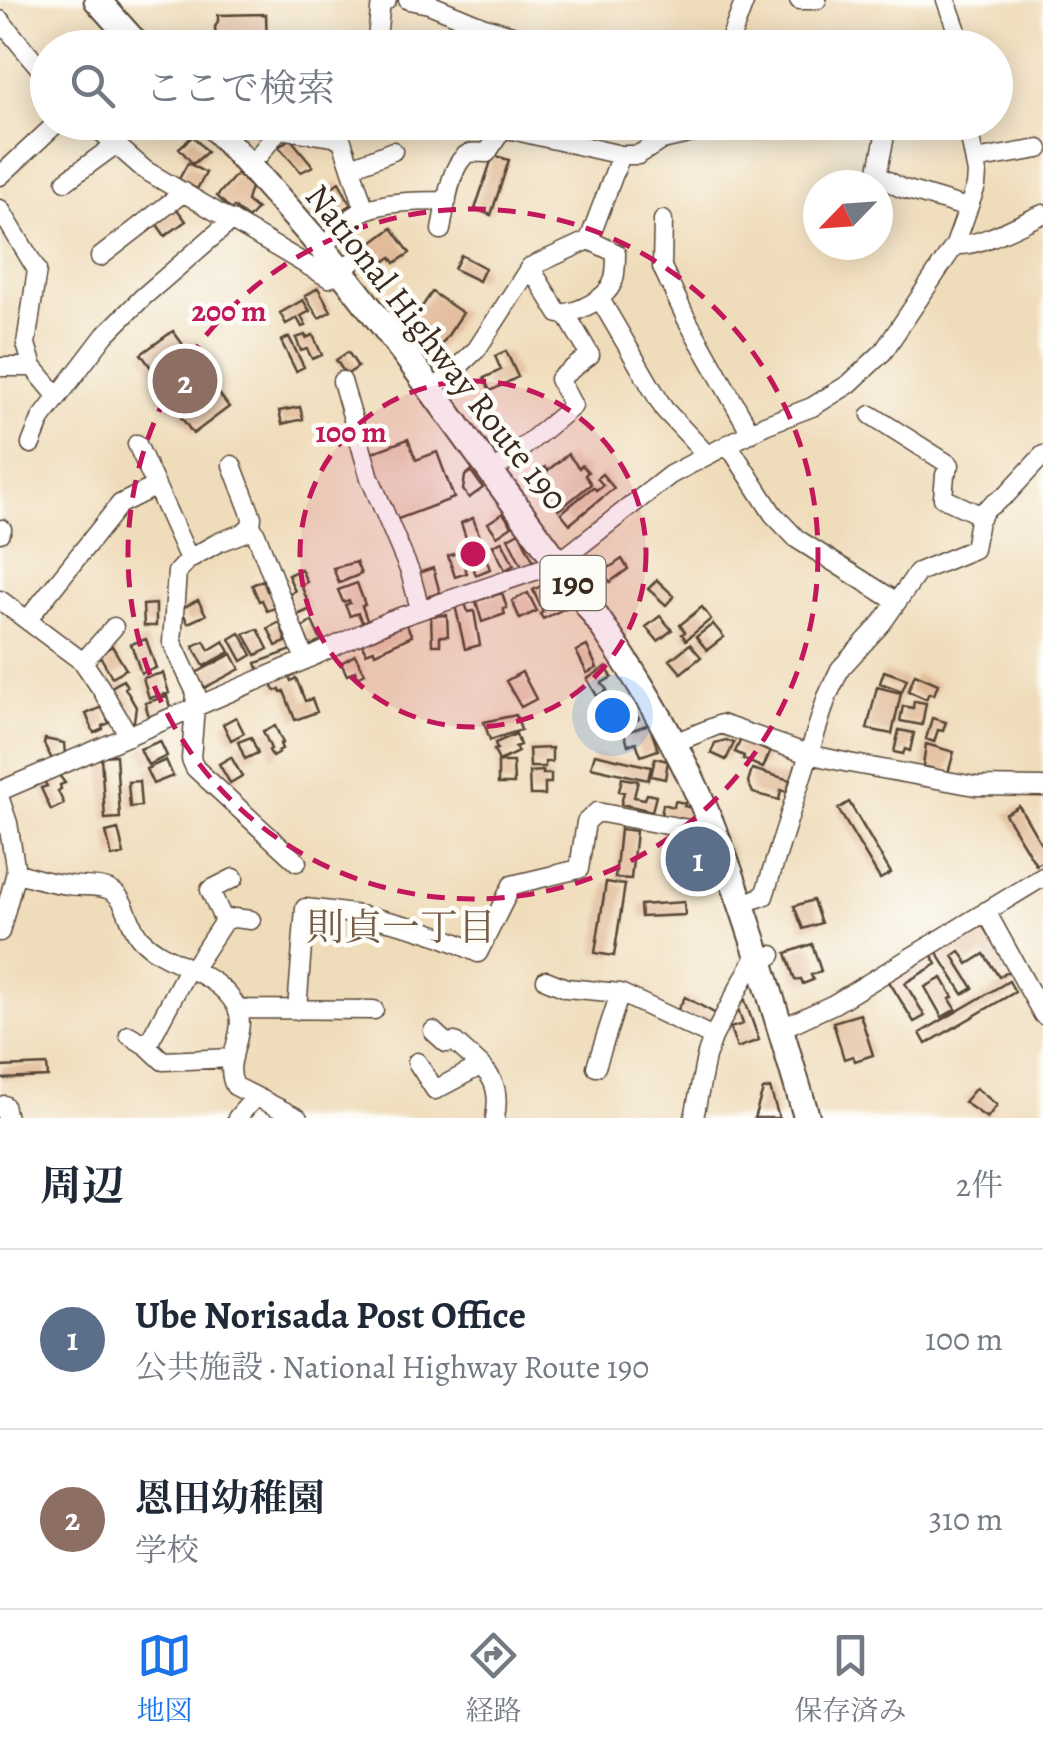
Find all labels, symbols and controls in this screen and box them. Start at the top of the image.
search box [30,30,1013,140]
icon: search [65,58,120,113]
text: ここで検索 [145,62,335,114]
north arrow [803,170,893,260]
street label: National Highway Route 190 [294,174,580,520]
text: 200 m [191,291,267,331]
pin: 2 [152,344,218,418]
text: 100 m [315,412,387,452]
centre of rings [455,536,491,572]
road number: 190 [540,556,606,610]
your location [587,690,638,741]
pin: 1 [666,822,730,896]
district label: 則貞一丁目 [306,901,496,953]
text: 周辺 [40,1157,124,1214]
text: 2件 [956,1163,1003,1207]
text: Ube Norisada Post Office [135,1289,526,1341]
text: 1 [67,1317,78,1361]
text: 100 m [925,1317,1003,1361]
text: 公共施設 · National Highway Route 190 [135,1345,649,1389]
text: 恩田幼稚園 [135,1472,325,1524]
text: 2 [65,1497,80,1541]
text: 310 m [929,1497,1003,1541]
text: 学校 [135,1528,199,1572]
tab: 地図 [136,1628,193,1730]
tab: 経路 [465,1628,522,1730]
tab: 保存済み [794,1628,907,1730]

